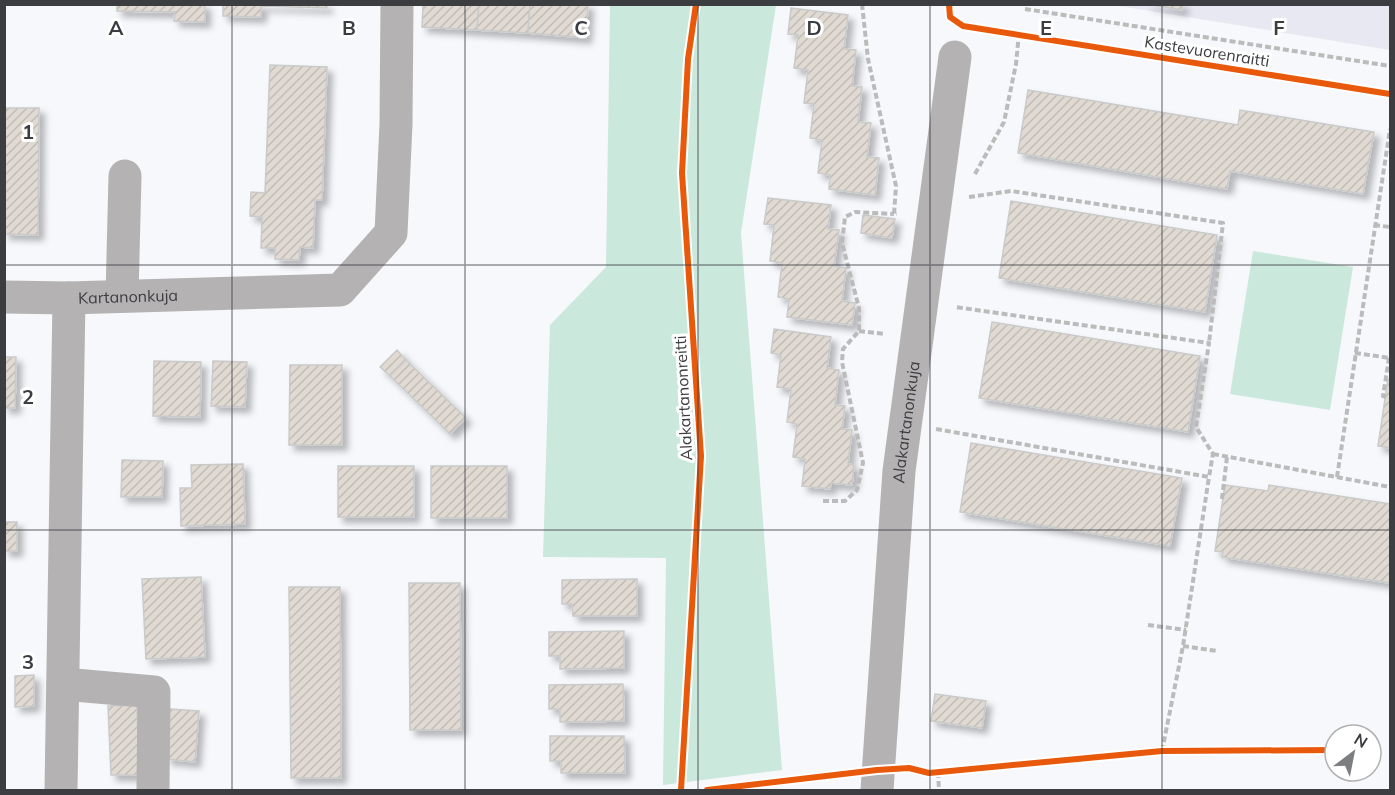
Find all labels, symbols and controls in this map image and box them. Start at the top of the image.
text: A [109,15,124,40]
text: B [342,15,356,40]
text: C [574,15,588,40]
text: D [806,15,822,40]
text: E [1040,15,1052,40]
text: F [1273,15,1285,40]
street label: Kastevuorenraitti [1143,31,1271,71]
text: 1 [22,119,34,144]
street label: Kartanonkuja [78,285,178,308]
street label: Alakartanonreitti [670,335,696,461]
street label: Alakartanonkuja [888,360,924,484]
text: 2 [22,384,34,409]
text: 3 [22,649,34,674]
north arrow [1323,723,1383,783]
text: N [1351,729,1371,752]

